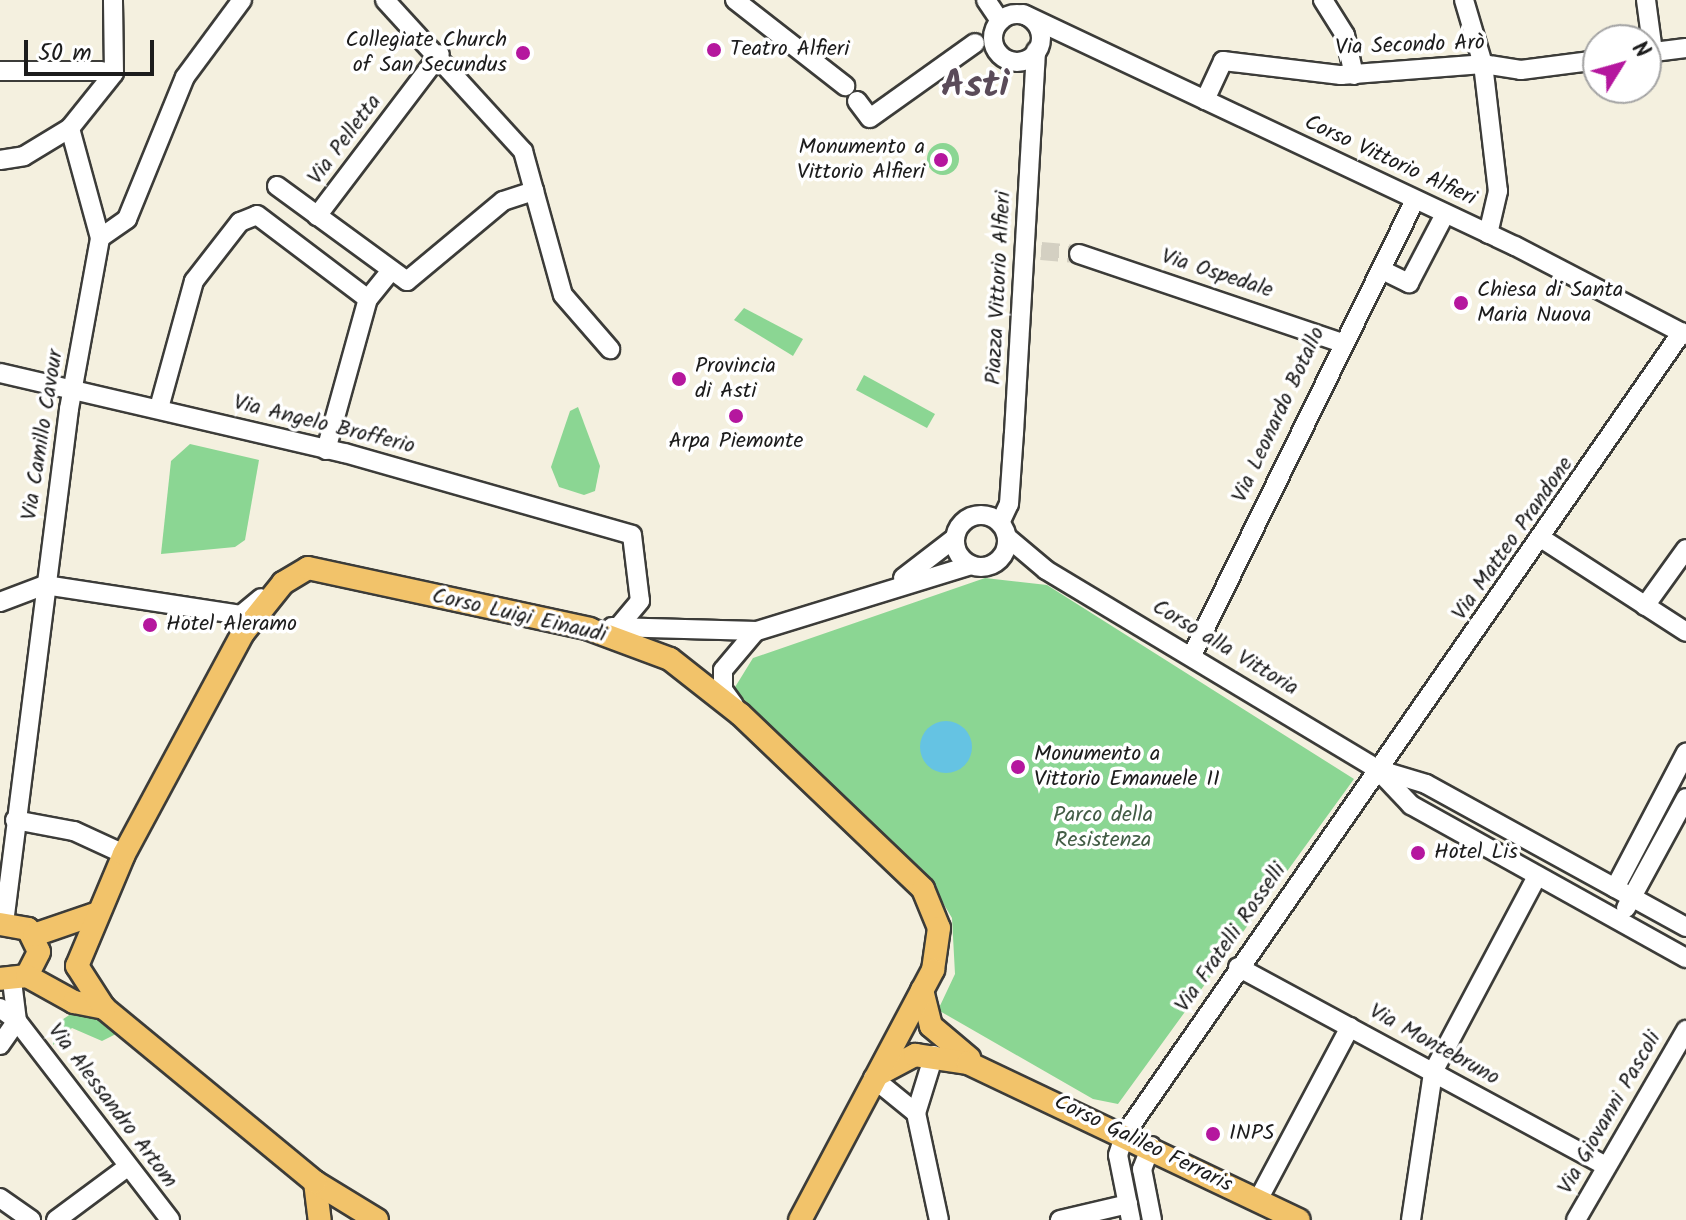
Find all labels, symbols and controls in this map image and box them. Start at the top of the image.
scale bar [28,24,158,74]
north arrow [1582,24,1662,104]
place label: Collegiate Church of San Secundus [346,27,507,78]
street label: Via Secondo Arò [1335,30,1485,62]
text: 50 m [38,34,92,73]
text: N [1622,34,1658,67]
place label: Teatro Alfieri [730,37,849,63]
marker: Teatro Alfieri [705,41,723,59]
marker: Collegiate Church of San Secundus [514,44,532,62]
district label: Asti [941,64,1009,110]
street label: Via Pelletta [303,90,387,190]
street label: Corso Vittorio Alfieri [1300,110,1480,212]
place label: Monumento a Vittorio Alfieri [797,134,925,186]
marker: Monumento a Vittorio Alfieri [932,151,950,169]
street label: Piazza Vittorio Alfieri [981,190,1017,386]
street label: Via Ospedale [1158,244,1276,304]
place label: Chiesa di Santa Maria Nuova [1477,277,1623,328]
marker: Chiesa di Santa Maria Nuova [1452,294,1470,312]
street label: Via Leonardo Botallo [1227,323,1331,507]
street label: Via Camillo Cavour [16,348,70,522]
place label: Provincia di Asti [695,353,776,404]
marker: Provincia di Asti [670,370,688,388]
street label: Via Angelo Brofferio [231,390,417,460]
marker: Arpa Piemonte [727,407,745,425]
place label: Arpa Piemonte [668,429,804,455]
street label: Via Matteo Prandone [1447,452,1579,626]
street label: Corso Luigi Einaudi [429,583,609,649]
street label: Corso alla Vittoria [1147,594,1303,702]
place label: Hotel Aleramo [166,612,297,638]
marker: Hotel Aleramo [141,616,159,634]
place label: Monumento a Vittorio Emanuele II [1034,741,1220,792]
marker: Monumento a Vittorio Emanuele II [1009,758,1027,776]
park label: Parco della Resistenza [1053,802,1153,854]
place label: Hotel Lis [1434,840,1518,866]
marker: Hotel Lis [1409,844,1427,862]
street label: Via Fratelli Rosselli [1170,858,1292,1018]
street label: Via Montebruno [1364,998,1504,1092]
street label: Via Alessandro Artom [42,1018,182,1194]
street label: Via Giovanni Pascoli [1553,1027,1667,1199]
street label: Corso Galileo Ferraris [1049,1089,1237,1199]
place label: INPS [1229,1121,1274,1147]
marker: INPS [1204,1125,1222,1143]

